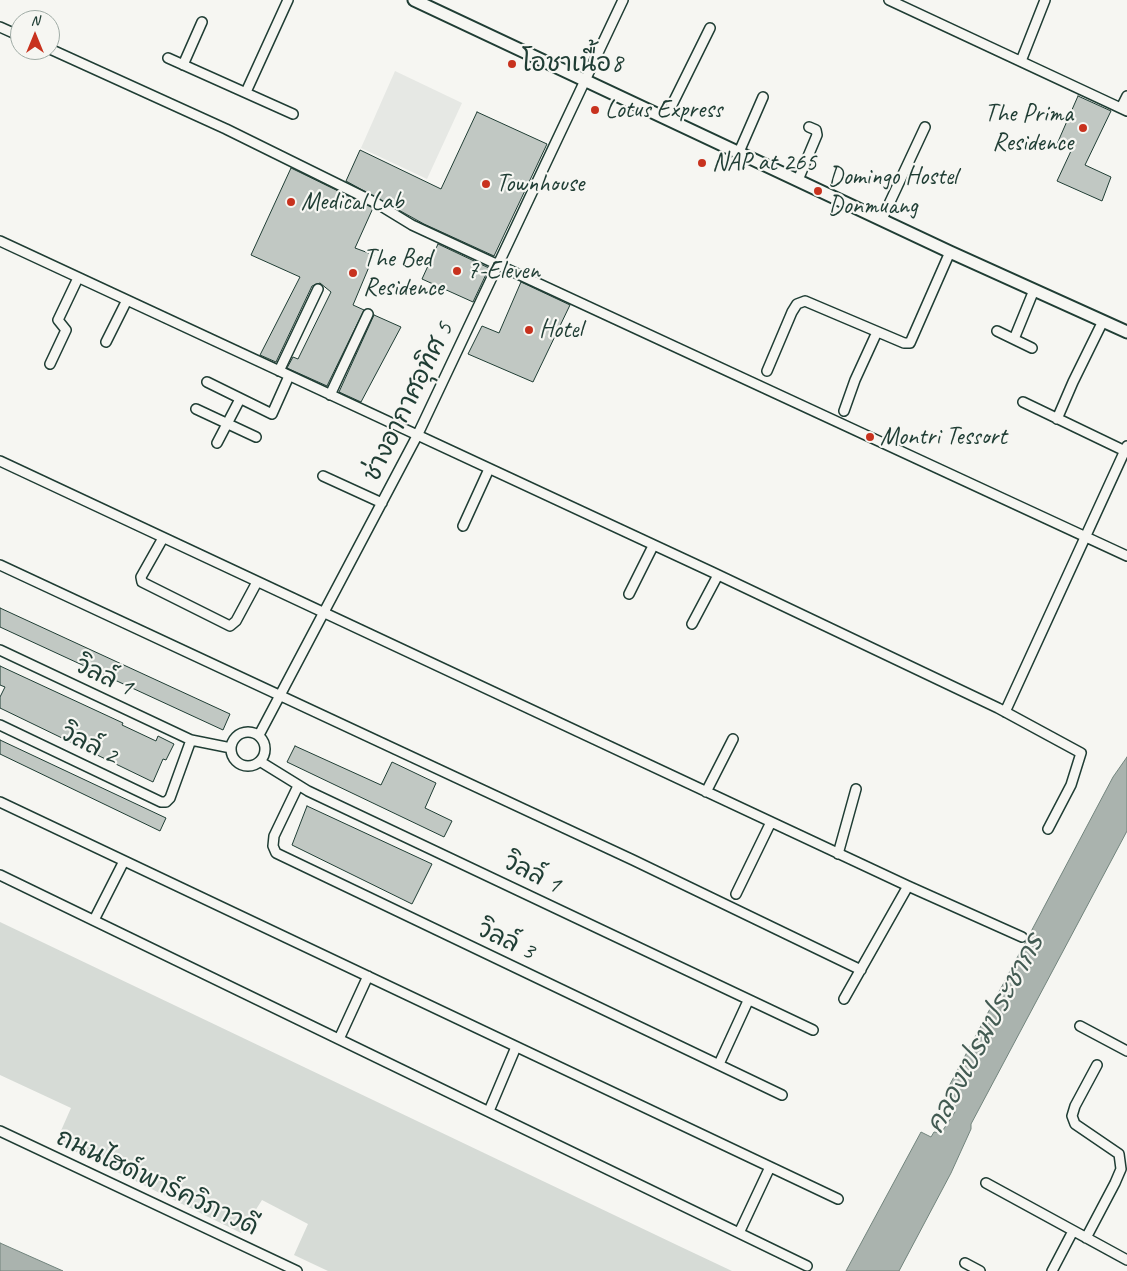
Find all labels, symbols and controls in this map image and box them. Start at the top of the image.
north arrow [10,10,60,60]
text: N [31,12,39,29]
place label: โอชาเนื้อ8 [522,49,622,79]
marker: โอชาเนื้อ8 [506,58,518,70]
place label: Lotus Express [605,95,722,125]
place label: The Prima Residence [985,99,1073,158]
marker: Lotus Express [589,104,601,116]
marker: The Prima Residence [1077,122,1089,134]
place label: NAP at 265 [712,148,816,178]
marker: NAP at 265 [696,157,708,169]
place label: Domingo Hostel Donmuang [828,162,957,221]
place label: Townhouse [496,169,584,199]
marker: Townhouse [480,178,492,190]
marker: Domingo Hostel Donmuang [812,185,824,197]
place label: Medical Lab [301,187,403,217]
marker: Medical Lab [285,196,297,208]
place label: The Bed Residence [363,244,444,303]
place label: 7-Eleven [467,256,540,286]
marker: 7-Eleven [451,265,463,277]
marker: The Bed Residence [347,267,359,279]
place label: Hotel [539,315,583,345]
street label: ช่างอากาศอุทิศ 5 [358,318,460,486]
marker: Hotel [523,324,535,336]
place label: Montri Tessort [880,422,1007,452]
marker: Montri Tessort [864,431,876,443]
street label: วิลล์ 1 [71,651,137,703]
street label: วิลล์ 2 [56,718,122,772]
street label: วิลล์ 1 [499,847,565,901]
street label: วิลล์ 3 [473,915,539,967]
water label: คลองเปรมประชากร [921,929,1051,1139]
street label: ถนนไฮด์พาร์ควิภาวดี [51,1123,263,1243]

